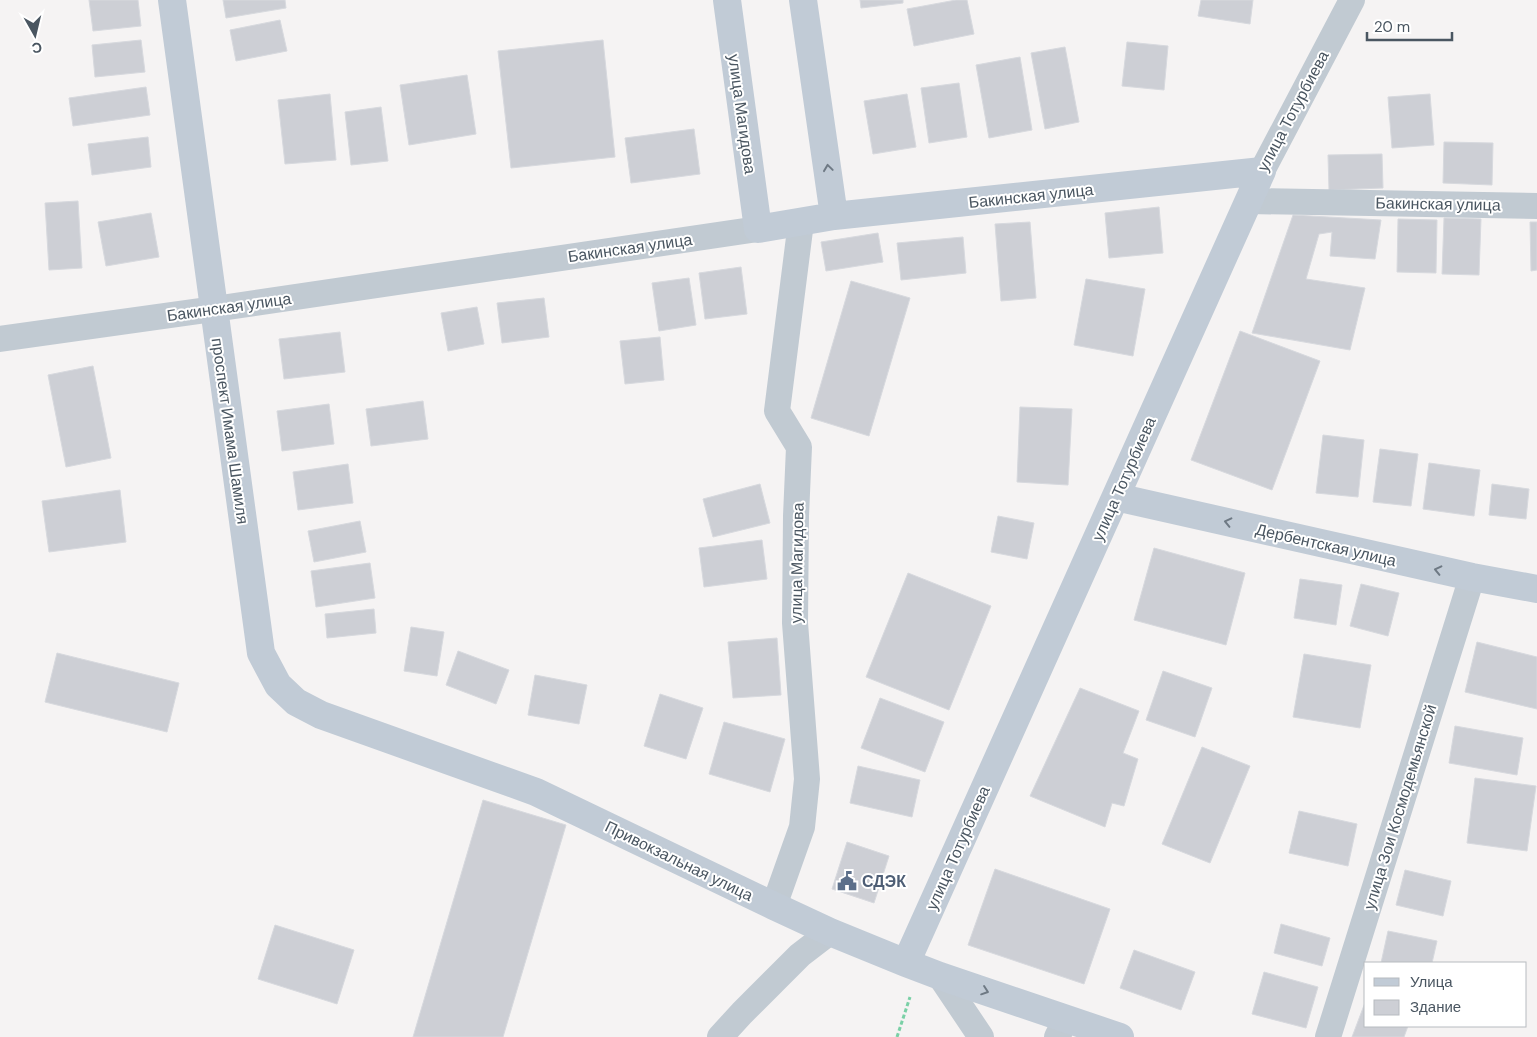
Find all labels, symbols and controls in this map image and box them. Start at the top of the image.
north arrow [10,10,60,60]
scale bar [1367,10,1452,42]
text: 20 m [1374,17,1410,37]
text: С [31,38,43,57]
street label: улица Тотурбиева [1252,47,1334,175]
street label: улица Магидова [723,53,761,175]
one-way arrow [823,164,833,173]
street label: Бакинская улица [968,179,1095,213]
street label: Бакинская улица [1375,192,1501,216]
street label: Бакинская улица [566,229,694,267]
street label: Бакинская улица [165,288,293,326]
street label: проспект Имама Шамиля [207,337,253,525]
street label: улица Тотурбиева [1087,414,1161,544]
street label: улица Магидова [785,502,809,624]
one-way arrow [1223,518,1232,528]
street label: Дербентская улица [1254,519,1398,571]
one-way arrow [1433,565,1442,575]
street label: улица Зои Космодемьянской [1359,702,1441,912]
street label: улица Тотурбиева [921,783,995,913]
street label: Привокзальная улица [601,816,757,906]
public building icon: СДЭК [836,870,858,892]
place label: СДЭК [862,871,906,892]
legend [1364,962,1527,1027]
text: Улица [1410,972,1453,992]
one-way arrow [980,986,989,996]
text: Здание [1410,997,1461,1017]

